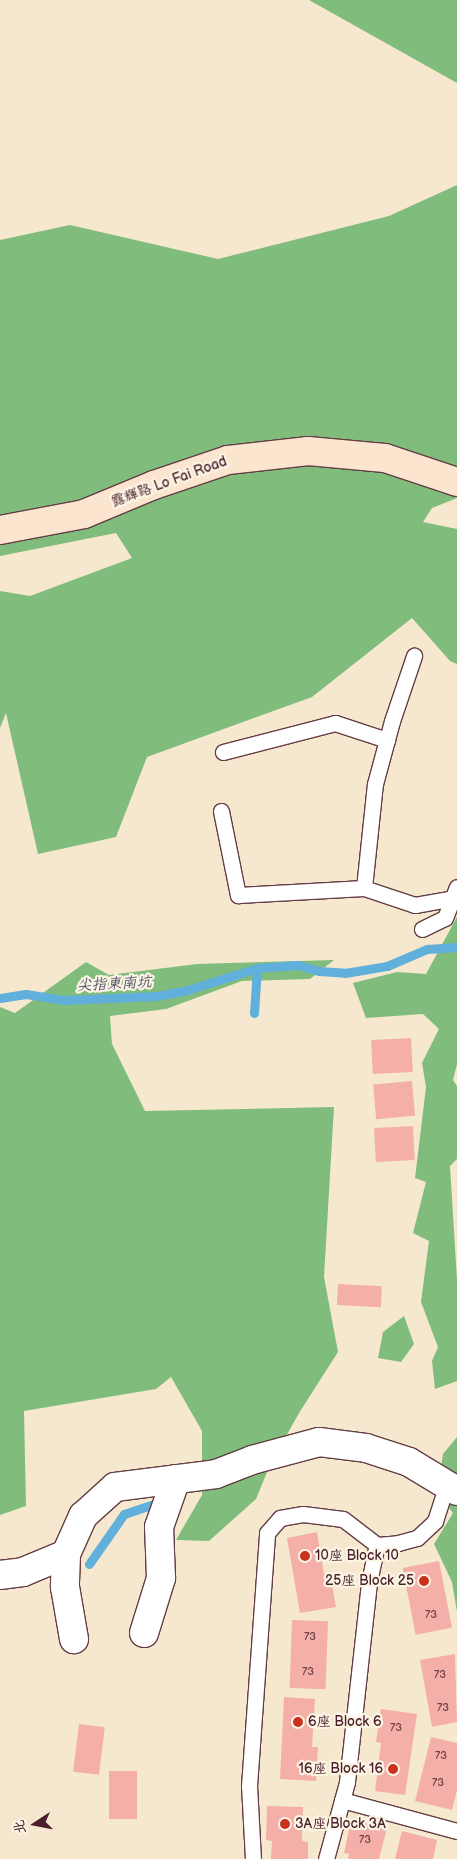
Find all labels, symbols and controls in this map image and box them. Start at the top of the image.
street label: 露輝路 Lo Fai Road [109,453,229,511]
water label: 尖指東南坑 [76,973,152,995]
place label: 10座 Block 10 [315,1548,399,1564]
marker: 10座 Block 10 [299,1550,311,1562]
place label: 25座 Block 25 [325,1573,414,1589]
marker: 25座 Block 25 [418,1575,430,1587]
house number: 73 [425,1608,437,1622]
house number: 73 [304,1630,316,1644]
house number: 73 [302,1665,314,1679]
house number: 73 [434,1668,446,1682]
house number: 73 [437,1701,449,1715]
place label: 6座 Block 6 [308,1714,382,1730]
marker: 6座 Block 6 [292,1716,304,1728]
house number: 73 [390,1721,402,1735]
house number: 73 [435,1749,447,1763]
place label: 16座 Block 16 [299,1761,383,1777]
marker: 16座 Block 16 [387,1763,399,1775]
house number: 73 [432,1776,444,1790]
north arrow [10,1799,60,1849]
place label: 3A座 Block 3A [295,1816,386,1832]
text: 北 [10,1818,29,1835]
marker: 3A座 Block 3A [279,1818,291,1830]
house number: 73 [359,1833,371,1847]

